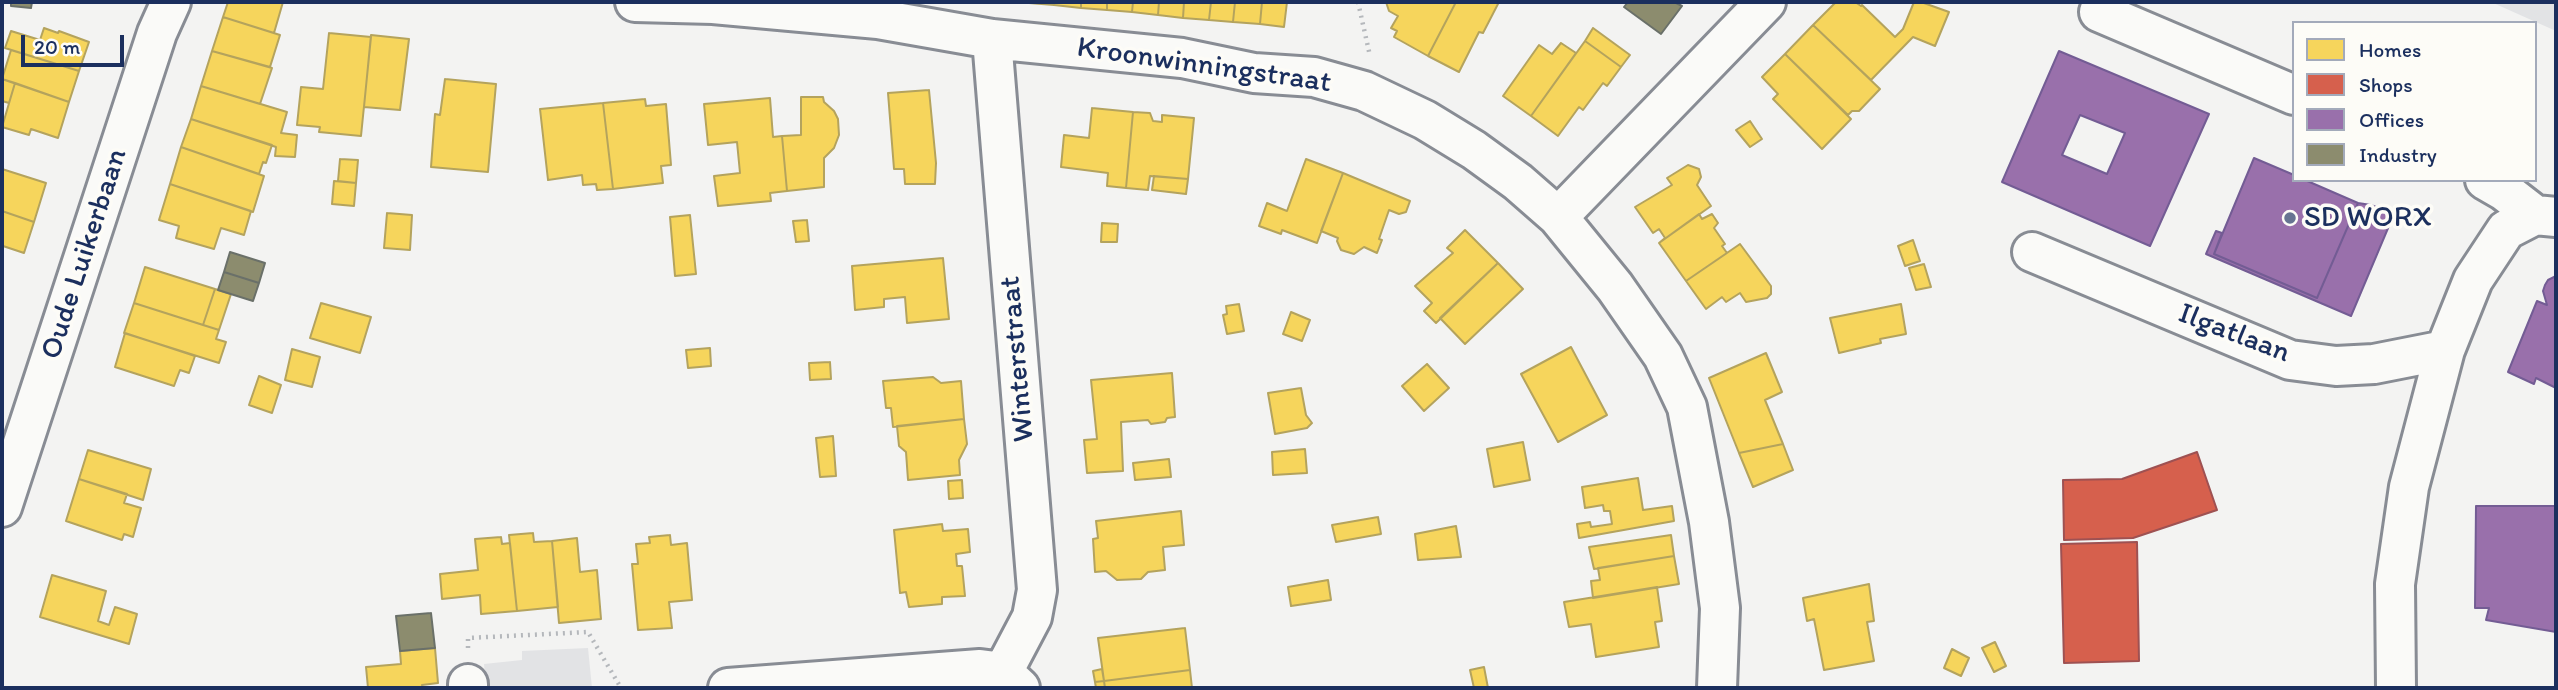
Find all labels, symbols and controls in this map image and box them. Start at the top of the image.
scale bar [24,21,128,65]
legend [2292,21,2537,182]
street label: Kroonwinningstraat [1074,30,1334,102]
text: 20 m [34,34,80,59]
text: Homes [2359,37,2421,62]
text: Shops [2359,72,2413,97]
text: Offices [2359,107,2424,132]
text: Industry [2359,142,2437,167]
street label: Oude Luikerbaan [34,144,136,364]
place label: SD WORX [2304,200,2432,236]
marker: SD WORX [2282,210,2298,226]
street label: Winterstraat [993,275,1043,443]
street label: Ilgatlaan [2173,296,2295,372]

